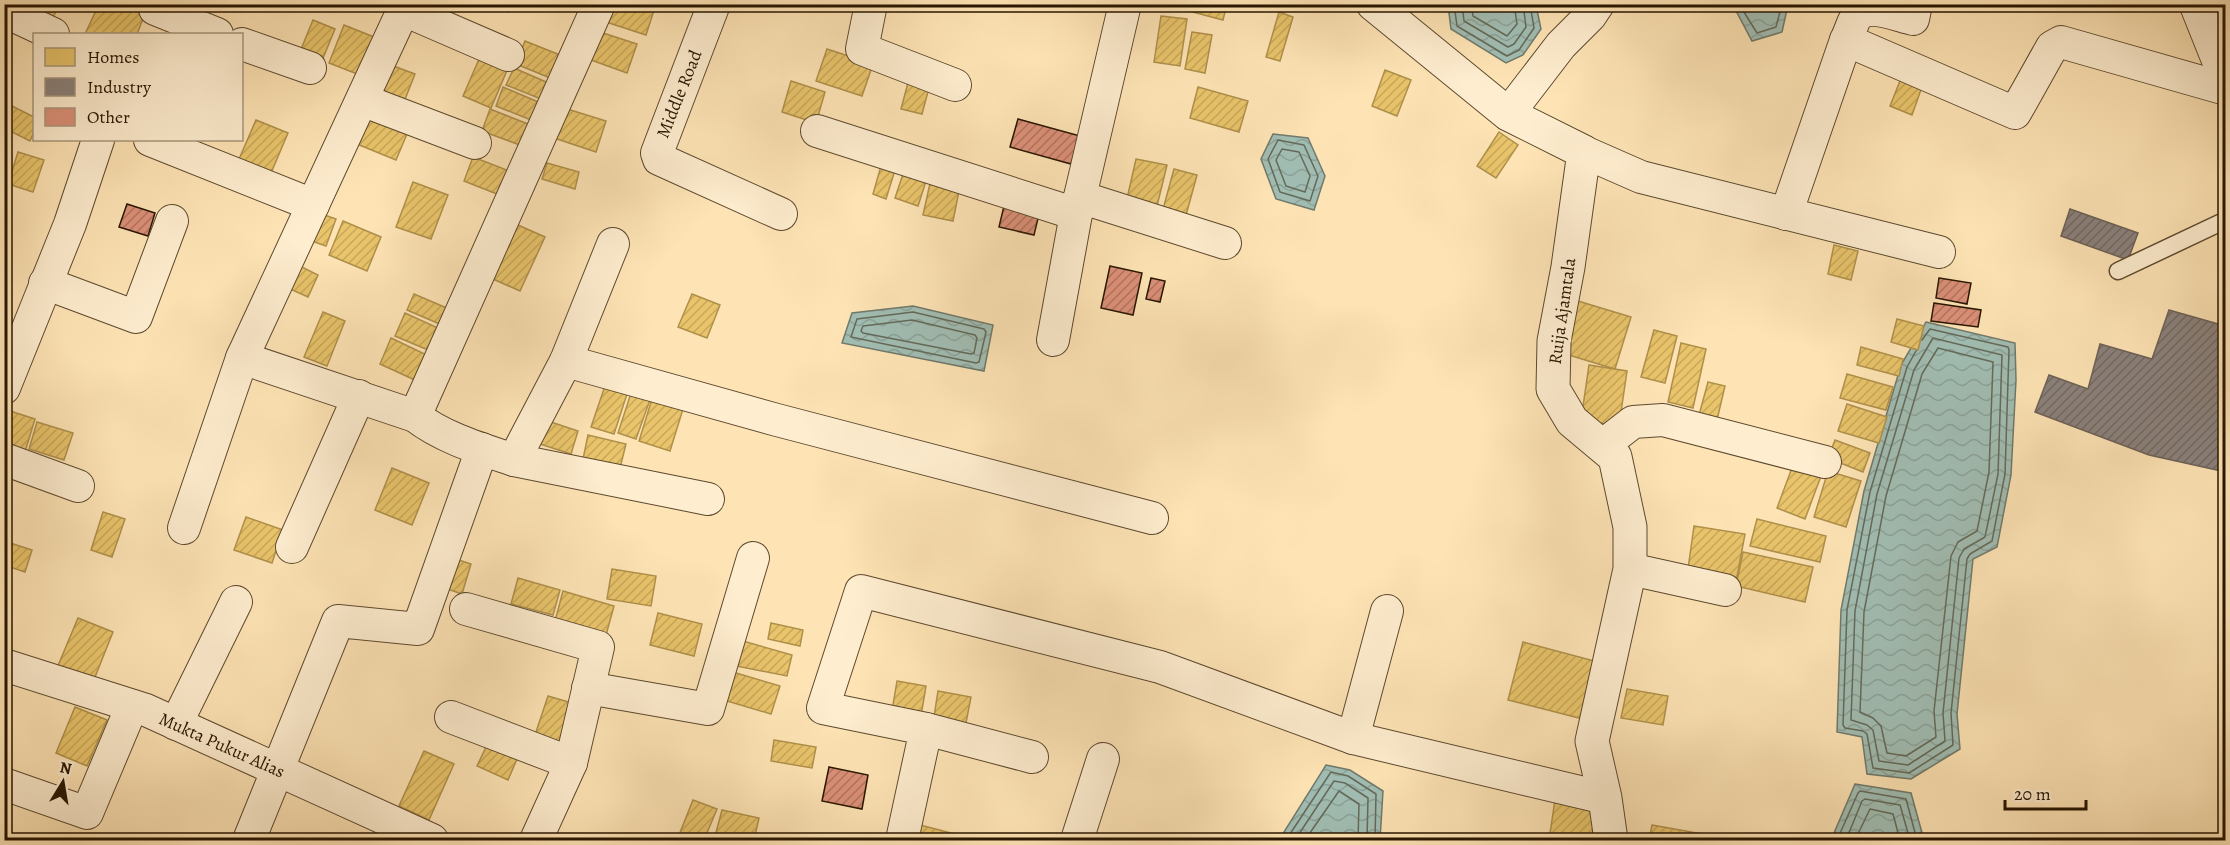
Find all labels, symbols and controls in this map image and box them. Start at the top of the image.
legend [33,33,243,141]
text: Homes [87,45,139,69]
street label: Middle Road [650,46,708,142]
text: Industry [87,75,152,99]
text: Other [87,105,130,129]
street label: Ruija Ajamtala [1543,256,1581,366]
street label: Mukta Pukur Alias [155,706,289,784]
north arrow [33,752,93,812]
text: N [58,756,74,780]
scale bar [2005,773,2086,811]
text: 20 m [2014,782,2051,806]

